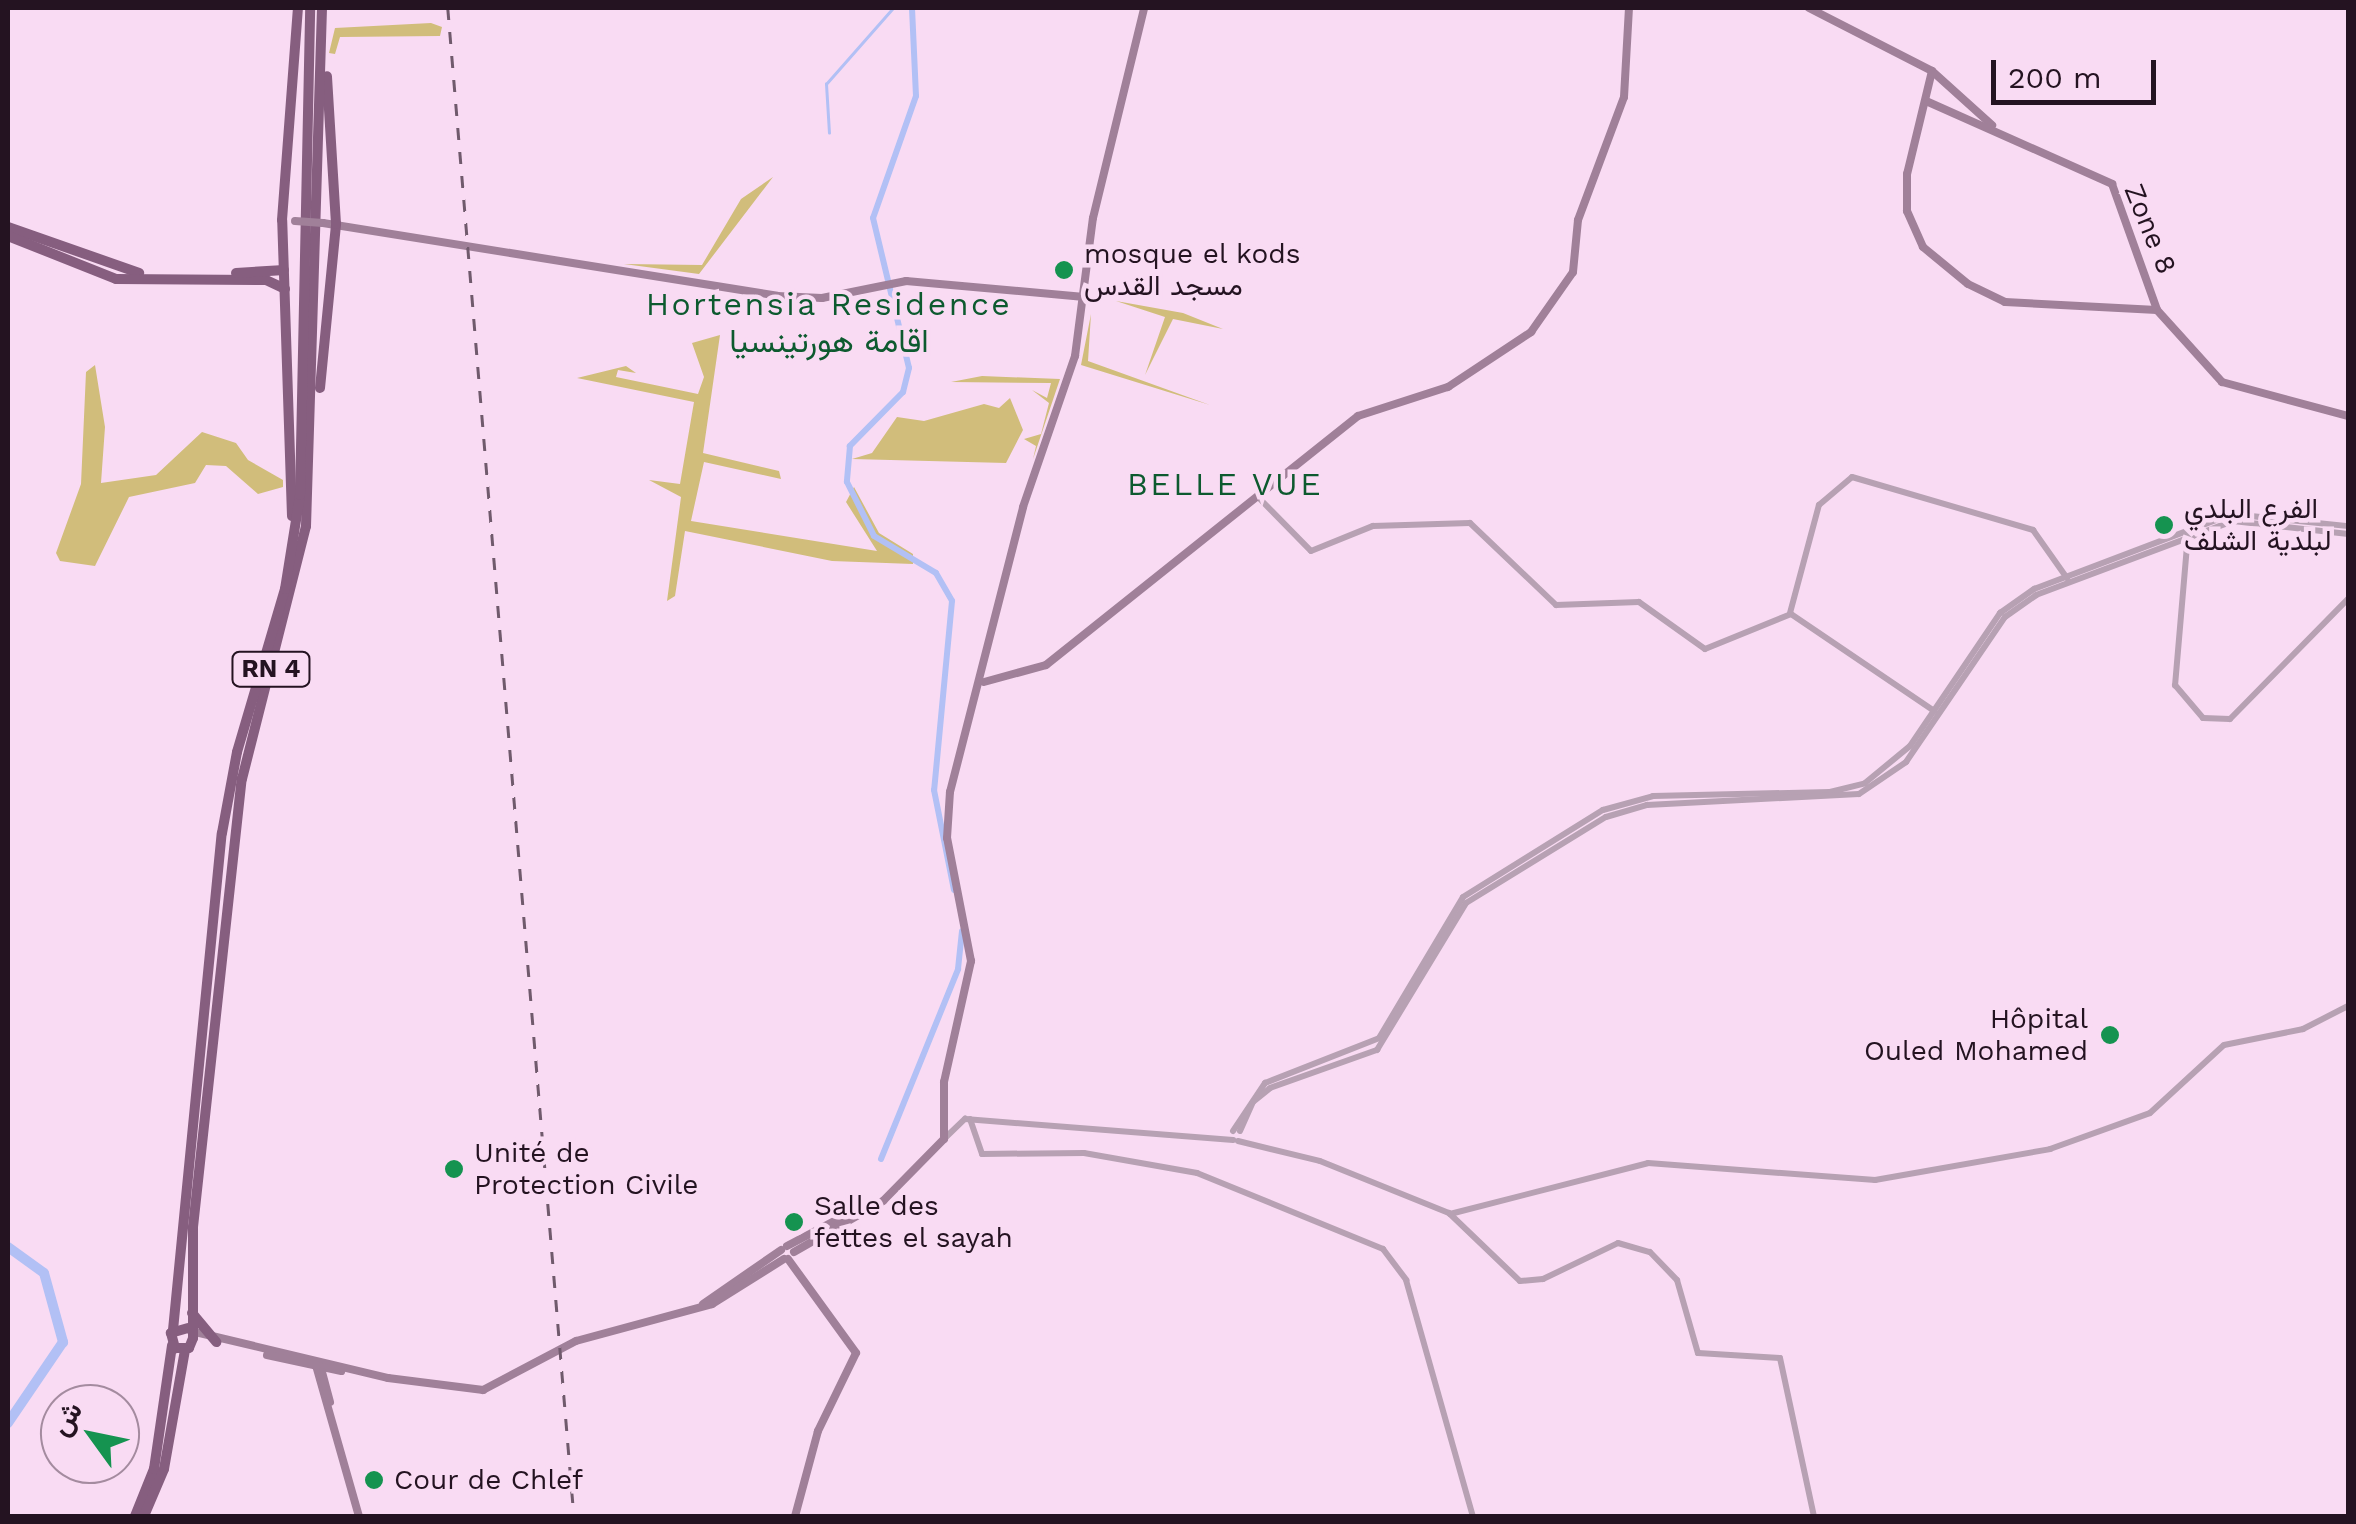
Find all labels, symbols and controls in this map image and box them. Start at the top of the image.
scale bar [1996,40,2161,102]
text: 200 m [2008,60,2102,95]
street label: Zone 8 [2117,179,2183,279]
place label: mosque el kods مسجد القدس [1084,237,1302,303]
marker: mosque el kods مسجد القدس [1053,259,1075,281]
district label: Hortensia Residence اقامة هورتينسيا [645,286,1013,361]
district label: BELLE VUE [1126,465,1324,503]
place label: الفرع البلدي لبلدية الشلف [2184,492,2331,558]
marker: الفرع البلدي لبلدية الشلف [2153,514,2175,536]
road number: RN 4 [231,649,311,689]
place label: Hôpital Ouled Mohamed [1864,1002,2088,1068]
marker: Hôpital Ouled Mohamed [2097,1022,2123,1048]
place label: Unité de Protection Civile [474,1136,698,1202]
marker: Unité de Protection Civile [443,1158,465,1180]
place label: Salle des fettes el sayah [814,1189,1014,1255]
marker: Salle des fettes el sayah [783,1211,805,1233]
north arrow [40,1384,140,1484]
text: ش [43,1395,89,1442]
place label: Cour de Chlef [394,1463,584,1497]
marker: Cour de Chlef [363,1469,385,1491]

